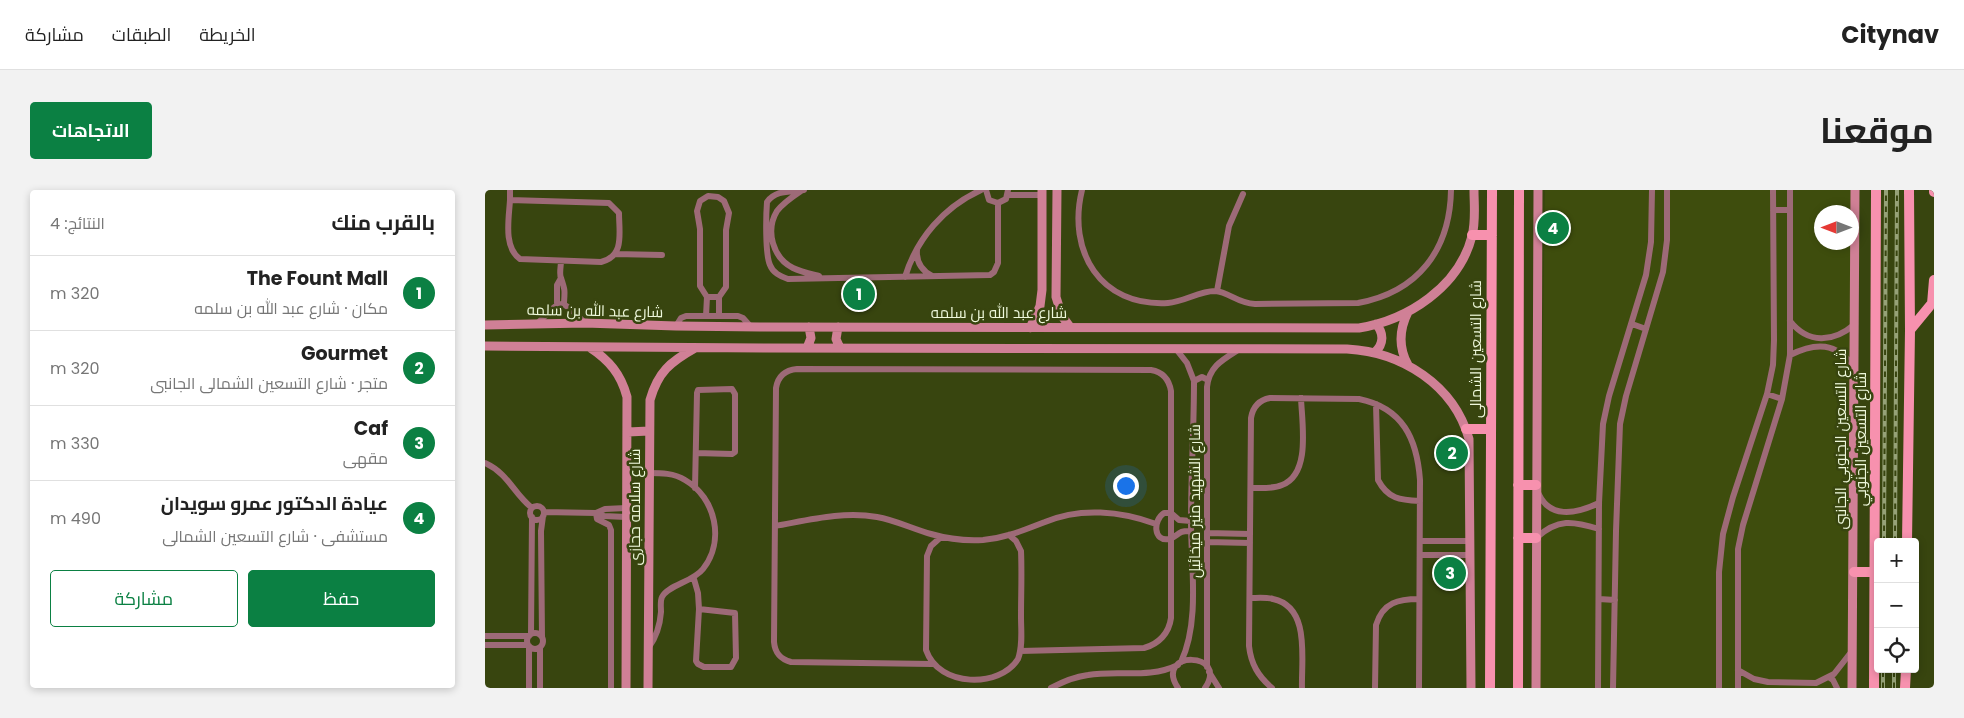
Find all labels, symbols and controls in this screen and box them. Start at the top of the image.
text: Citynav [1841,18,1939,51]
text: مشاركة [25,22,84,47]
text: الطبقات [112,22,171,47]
text: الخريطة [199,22,256,47]
button: الاتجاهات [30,102,152,159]
text: موقعنا [1820,106,1934,155]
north arrow [1814,205,1859,250]
text: بالقرب منك [331,208,435,237]
pin: 4 [1537,209,1569,247]
text: النتائج: 4 [50,212,105,235]
text: The Fount Mall [247,265,388,292]
pin: 1 [843,275,875,313]
street label: شارع التسعين الشمالى [1465,280,1487,418]
text: 320 m [50,282,99,305]
text: 1 [416,282,422,305]
text: مكان · شارع عبد الله بن سلمه [194,297,388,320]
street label: شارع عبد الله بن سلمه [527,299,663,323]
street label: شارع عبد الله بن سلمه [931,302,1067,324]
text: Gourmet [301,340,388,367]
street label: شارع التسعين الجنوبي الجانبى [1830,349,1853,529]
text: 320 m [50,357,99,380]
text: 2 [414,357,424,380]
text: متجر · شارع التسعين الشمالى الجانبى [150,372,388,395]
street label: شارع التسعين الجنوبي [1850,372,1873,506]
text: Caf [354,415,388,442]
street label: شارع الشهيد منير ميخائيل [1184,424,1206,578]
text: 330 m [50,432,100,455]
text: 3 [414,432,424,455]
pin: 2 [1436,434,1468,472]
text: مقهى [343,447,388,470]
street label: شارع سلامه حجازى [624,448,646,566]
your location [1113,473,1139,499]
text: عيادة الدكتور عمرو سويدان [161,490,388,517]
text: 490 m [50,507,101,530]
text: 4 [414,507,424,530]
text: مستشفى · شارع التسعين الشمالى [162,525,388,548]
map controls [1874,538,1919,673]
button: + [1874,538,1919,583]
pin: 3 [1434,554,1466,592]
button: مشاركة [50,570,238,627]
button: حفظ [248,570,435,627]
button: − [1874,583,1919,628]
button: locate [1874,628,1919,673]

